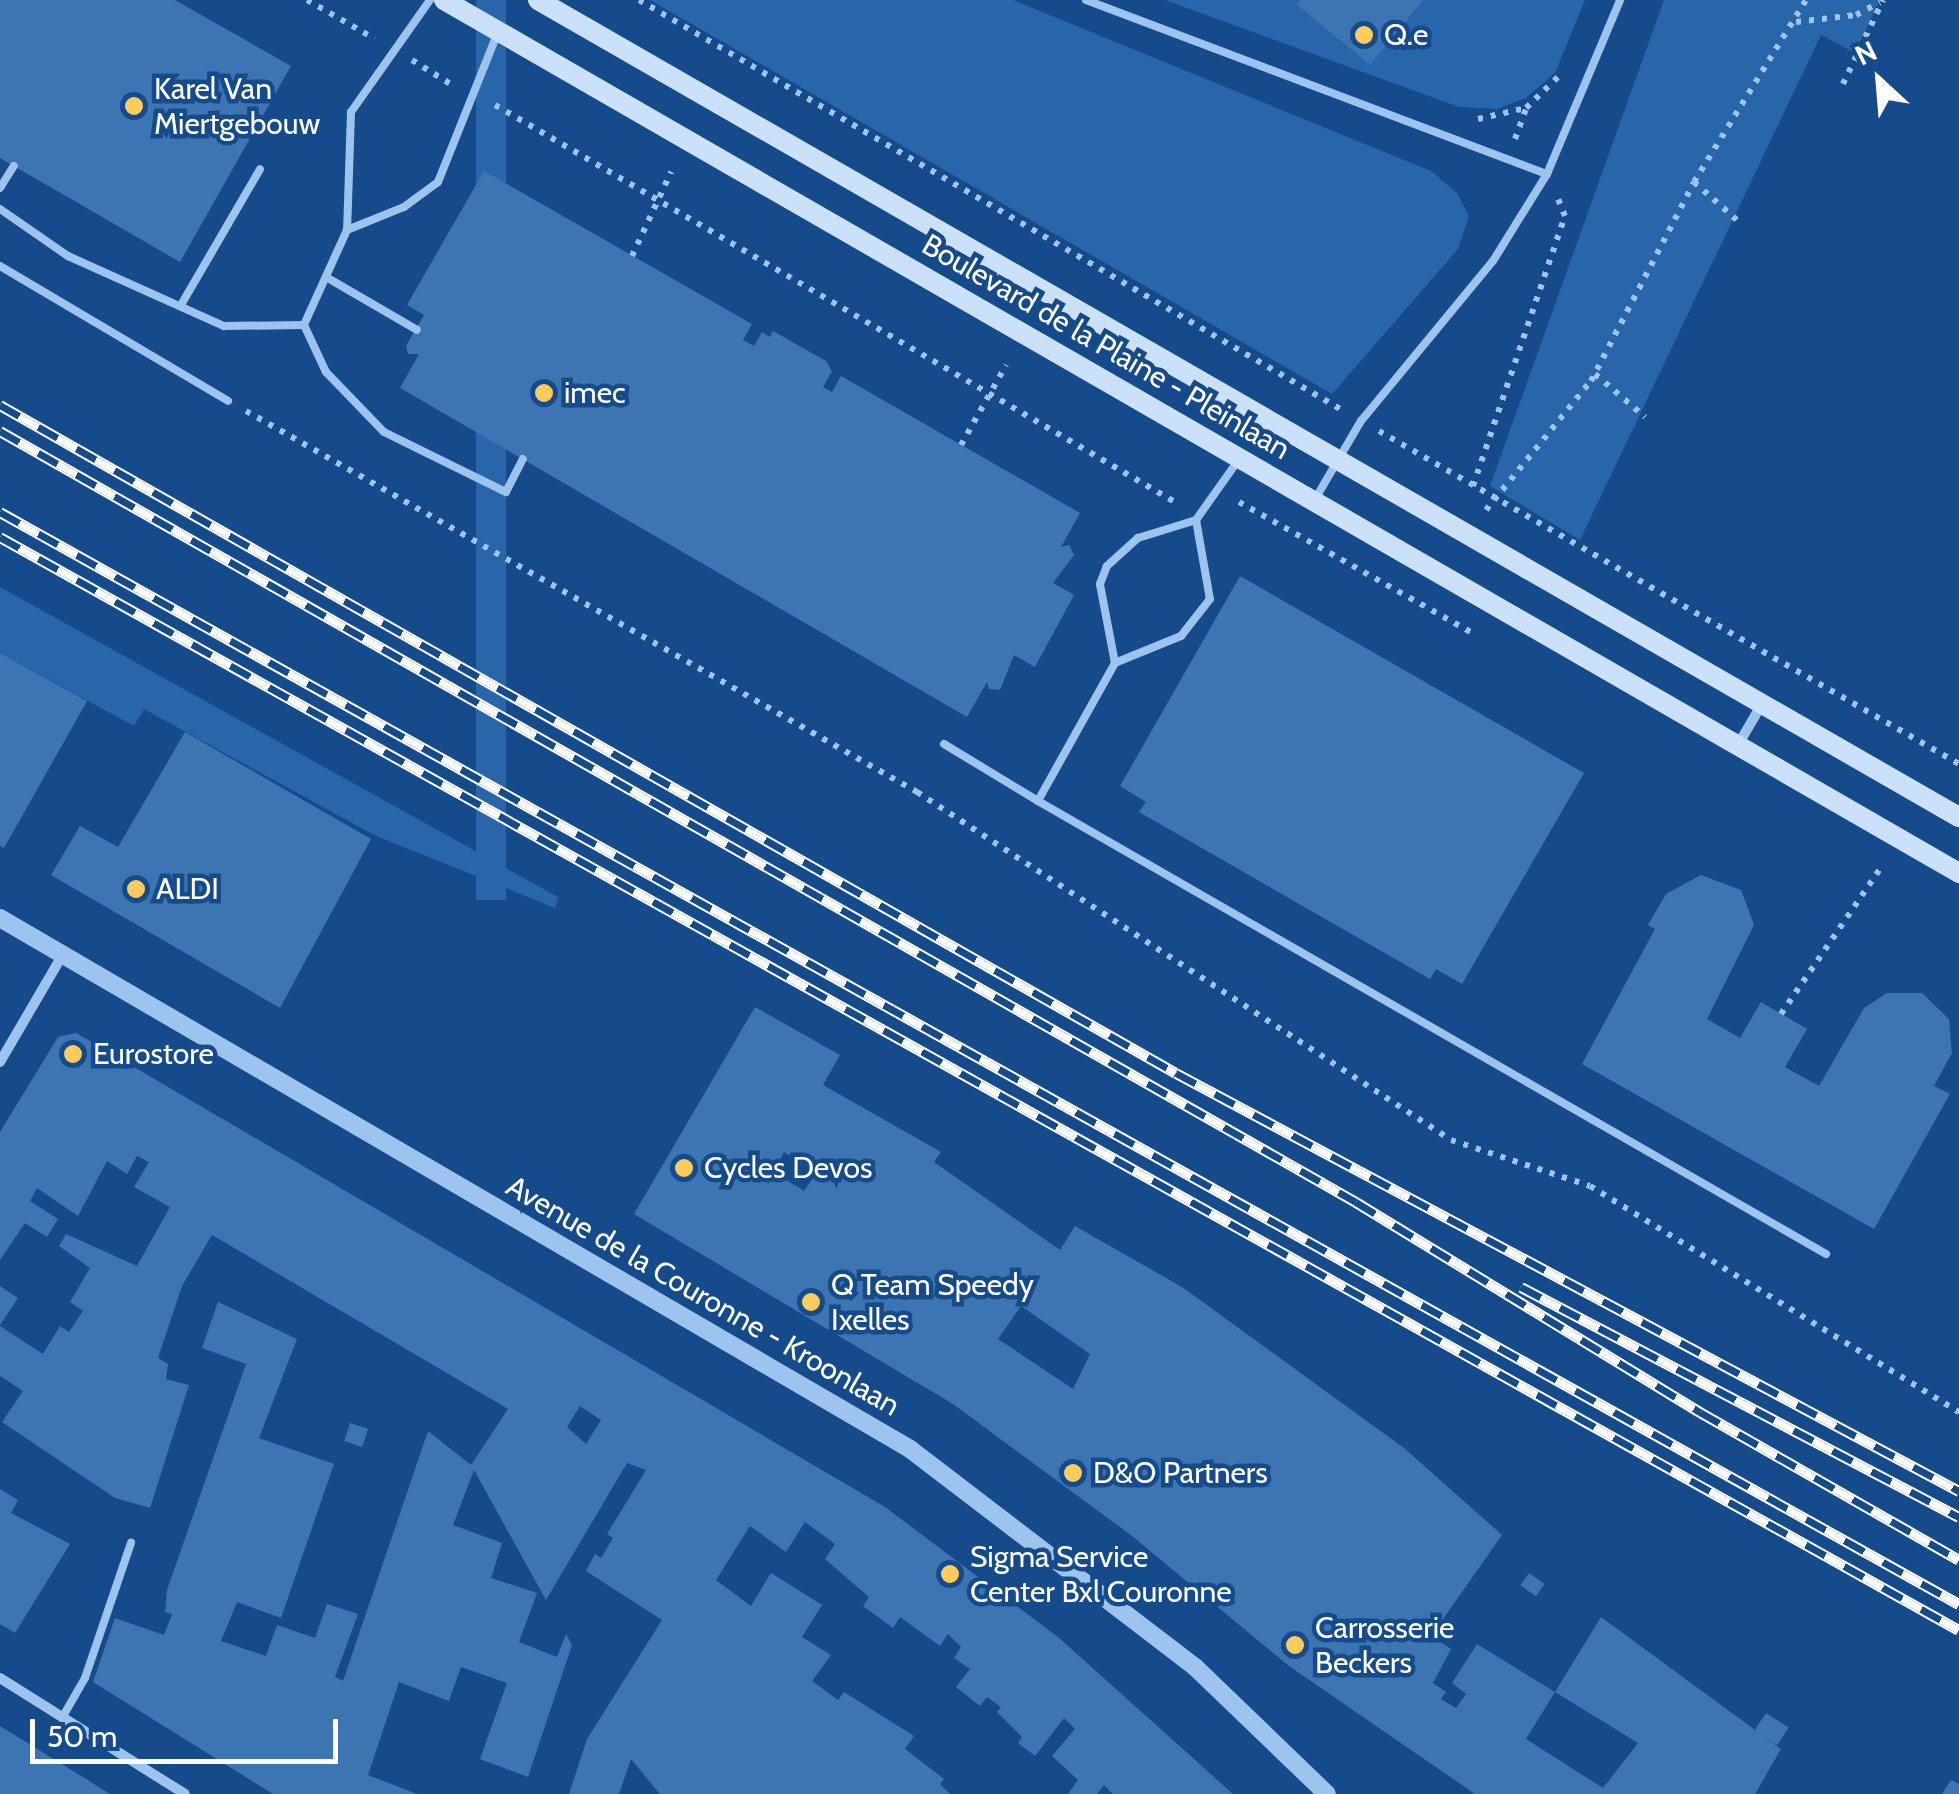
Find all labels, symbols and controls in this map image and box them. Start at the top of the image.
place label: Q.e [1384,17,1428,53]
marker: Q.e [1353,24,1375,46]
north arrow [1829,30,1929,130]
text: N [1849,33,1882,73]
place label: Karel Van Miertgebouw [154,71,320,142]
marker: Karel Van Miertgebouw [123,95,145,117]
street label: Boulevard de la Plaine - Pleinlaan [916,227,1296,467]
place label: imec [564,375,626,411]
marker: imec [533,382,555,404]
place label: ALDI [156,871,219,907]
marker: ALDI [125,878,147,900]
place label: Eurostore [93,1036,214,1072]
marker: Eurostore [62,1043,84,1065]
place label: Cycles Devos [704,1150,872,1186]
marker: Cycles Devos [673,1157,695,1179]
street label: Avenue de la Couronne - Kroonlaan [500,1168,906,1424]
place label: Q Team Speedy Ixelles [831,1267,1034,1338]
marker: Q Team Speedy Ixelles [800,1291,822,1313]
place label: D&O Partners [1093,1455,1268,1491]
marker: D&O Partners [1062,1462,1084,1484]
place label: Sigma Service Center Bxl Couronne [970,1539,1232,1610]
marker: Sigma Service Center Bxl Couronne [939,1563,961,1585]
place label: Carrosserie Beckers [1315,1610,1454,1680]
marker: Carrosserie Beckers [1284,1634,1306,1656]
scale bar [35,1699,342,1761]
text: 50 m [47,1718,117,1755]

